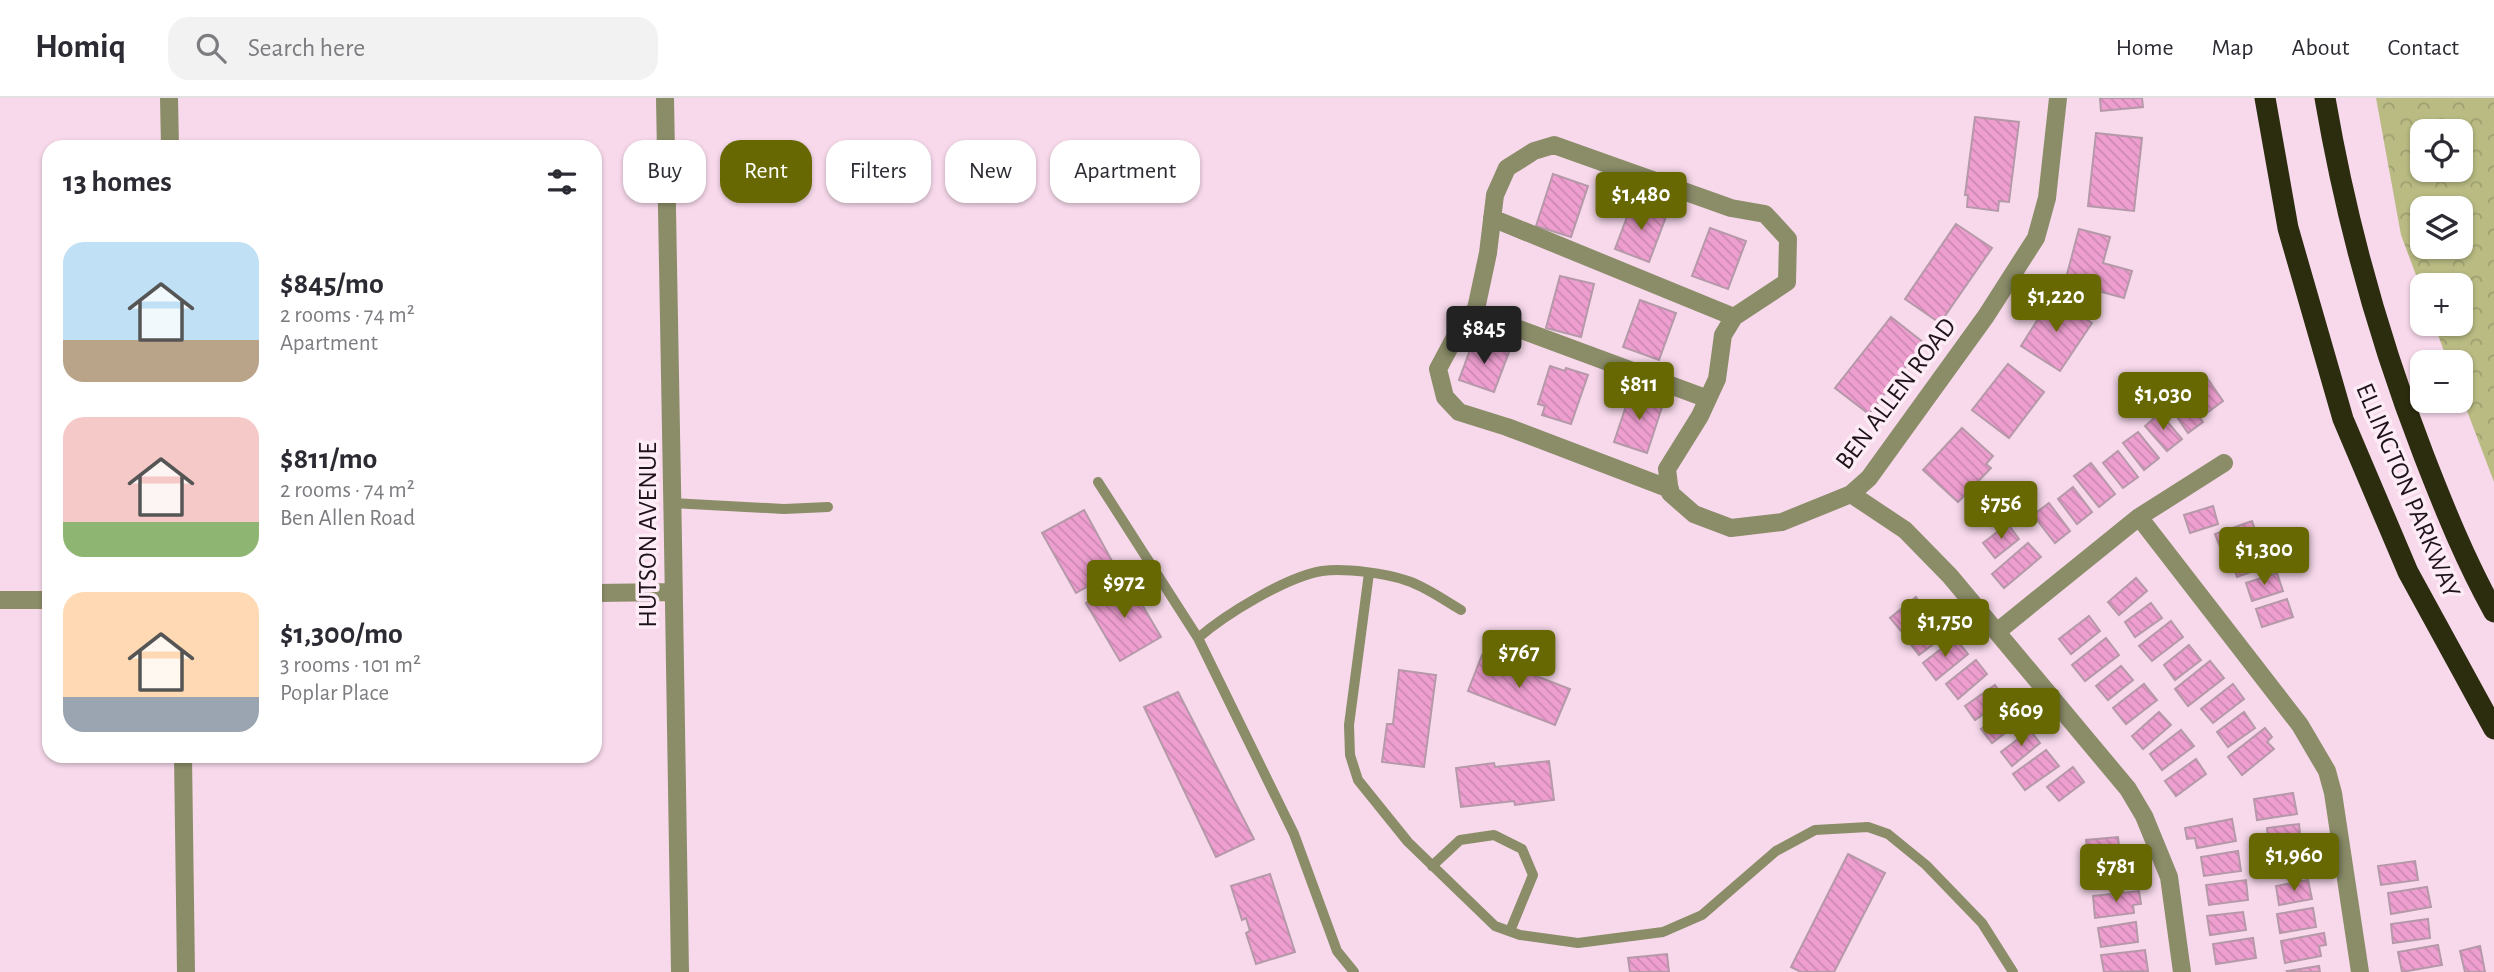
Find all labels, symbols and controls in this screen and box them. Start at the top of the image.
search box [168,17,658,80]
icon: search [192,29,230,67]
text: Homiq [35,31,126,64]
text: Search here [248,35,365,61]
text: Home [2116,36,2174,60]
text: Map [2212,36,2254,60]
text: About [2292,36,2349,60]
text: Contact [2387,36,2459,60]
map controls [2410,119,2473,413]
button: locate [2410,119,2473,182]
chip: Buy [623,140,706,203]
chip: Rent [720,140,812,203]
chip: Filters [826,140,931,203]
chip: New [945,140,1036,203]
chip: Apartment [1050,140,1200,203]
icon: filters [543,163,581,201]
text: 13 homes [63,167,172,197]
pin: $1,480 [1584,172,1698,232]
text: $1,480 [1612,183,1670,206]
button: layers [2410,196,2473,259]
text: $845/mo [280,269,384,299]
icon: home [119,270,203,354]
button: + [2410,273,2473,336]
pin: $1,220 [1999,274,2113,334]
text: $1,220 [2027,285,2085,308]
text: 2 rooms · 74 m² [280,304,415,327]
pin: $845 [1443,306,1525,366]
street label: BEN ALLEN ROAD [1831,313,1961,474]
text: $845 [1462,317,1506,340]
text: Apartment [280,332,378,355]
button: − [2410,350,2473,413]
pin: $811 [1598,362,1680,422]
pin: $1,030 [2106,372,2220,432]
text: $811 [1620,373,1658,396]
street label: ELLINGTON PARKWAY [2351,379,2465,602]
text: $1,030 [2134,383,2192,406]
street label: HUTSON AVENUE [635,442,661,628]
text: $811/mo [280,444,377,474]
icon: home [119,445,203,529]
text: 2 rooms · 74 m² [280,479,415,502]
pin: $756 [1960,482,2042,541]
text: $756 [1980,492,2022,515]
text: Ben Allen Road [280,507,415,530]
pin: $1,300 [2207,528,2321,587]
text: $1,300 [2235,538,2293,561]
pin: $972 [1083,560,1165,620]
text: $972 [1103,571,1145,594]
pin: $1,750 [1888,600,2002,659]
text: $1,750 [1917,610,1973,633]
text: $1,300/mo [280,619,403,649]
icon: home [119,620,203,704]
pin: $767 [1478,630,1560,690]
text: $767 [1498,641,1540,664]
text: 3 rooms · 101 m² [280,654,421,677]
text: Poplar Place [280,682,389,705]
pin: $609 [1980,688,2062,748]
text: $609 [1999,699,2043,722]
pin: $1,960 [2237,834,2351,893]
pin: $781 [2075,844,2157,904]
text: $1,960 [2265,844,2323,867]
text: $781 [2096,855,2136,878]

